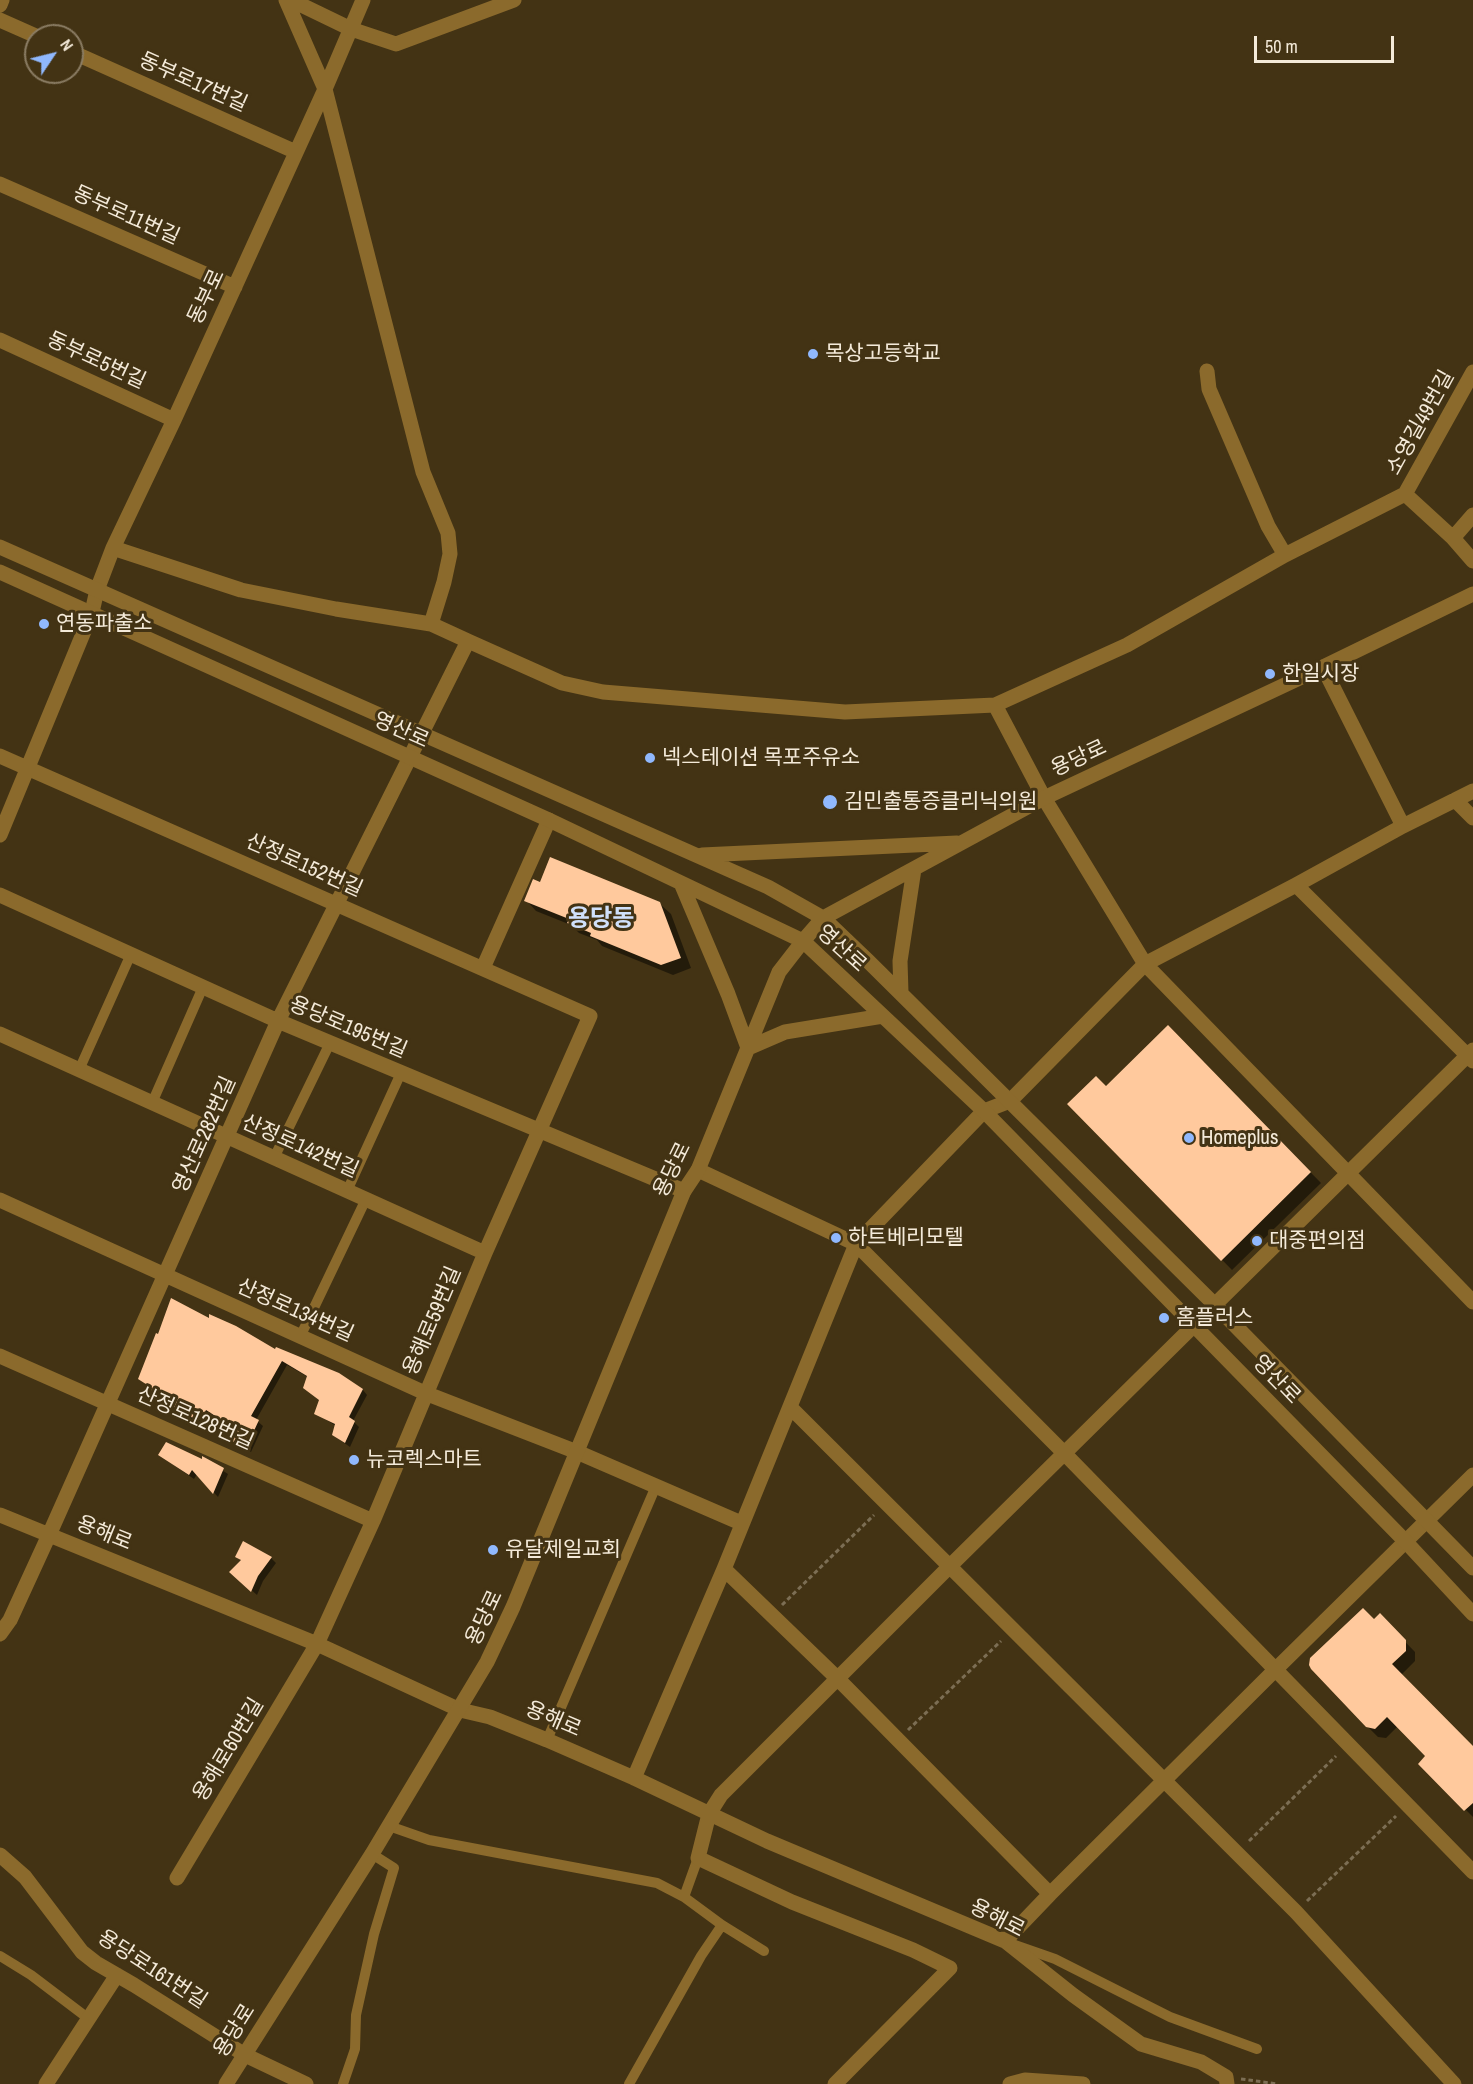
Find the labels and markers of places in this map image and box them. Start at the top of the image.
place label: 목상고등학교 [825,341,941,367]
marker: 목상고등학교 [806,347,820,361]
place label: 연동파출소 [56,611,153,637]
marker: 연동파출소 [37,617,51,631]
place label: 한일시장 [1282,661,1359,687]
marker: 한일시장 [1263,667,1277,681]
place label: 넥스테이션 목포주유소 [662,745,860,771]
marker: 넥스테이션 목포주유소 [643,751,657,765]
place label: 김민출통증클리닉의원 [844,789,1037,815]
marker: 김민출통증클리닉의원 [821,793,839,811]
place label: Homeplus [1201,1125,1279,1151]
marker: Homeplus [1182,1131,1196,1145]
place label: 하트베리모텔 [848,1225,964,1251]
place label: 대중편의점 [1269,1228,1366,1254]
marker: 하트베리모텔 [829,1231,843,1245]
marker: 대중편의점 [1250,1234,1264,1248]
place label: 홈플러스 [1176,1305,1253,1331]
marker: 홈플러스 [1157,1311,1171,1325]
place label: 뉴코렉스마트 [366,1447,482,1473]
marker: 뉴코렉스마트 [347,1453,361,1467]
place label: 유달제일교회 [505,1537,621,1563]
marker: 유달제일교회 [486,1543,500,1557]

